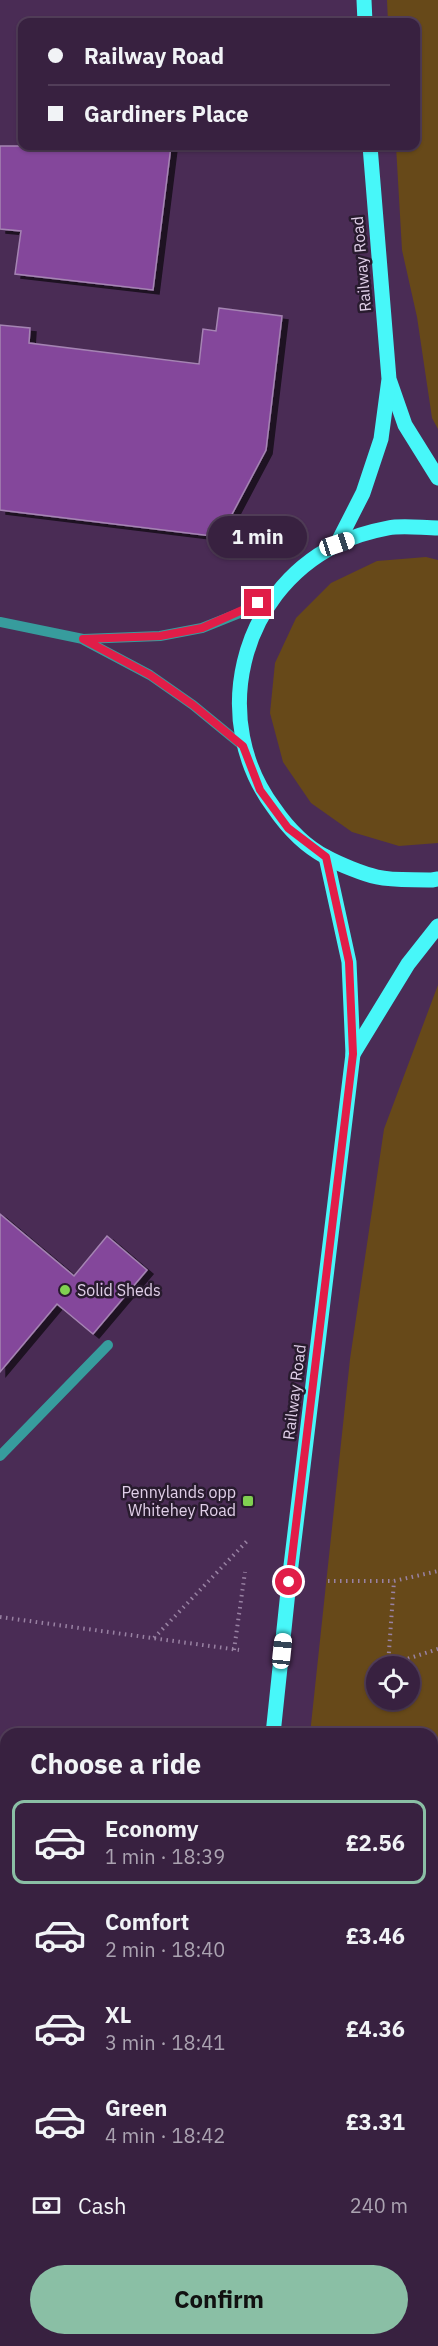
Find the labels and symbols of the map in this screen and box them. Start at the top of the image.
street label: Railway Road [347,215,375,313]
callout: 1 min [208,516,308,558]
car [317,530,357,558]
route end [244,589,271,616]
place label: Solid Sheds [77,1280,161,1300]
marker: Solid Sheds [58,1283,72,1297]
street label: Railway Road [278,1343,310,1441]
place label: Pennylands opp Whitehey Road [121,1482,236,1520]
marker: Pennylands opp Whitehey Road [241,1494,255,1508]
route start [275,1568,302,1595]
car [271,1632,293,1670]

